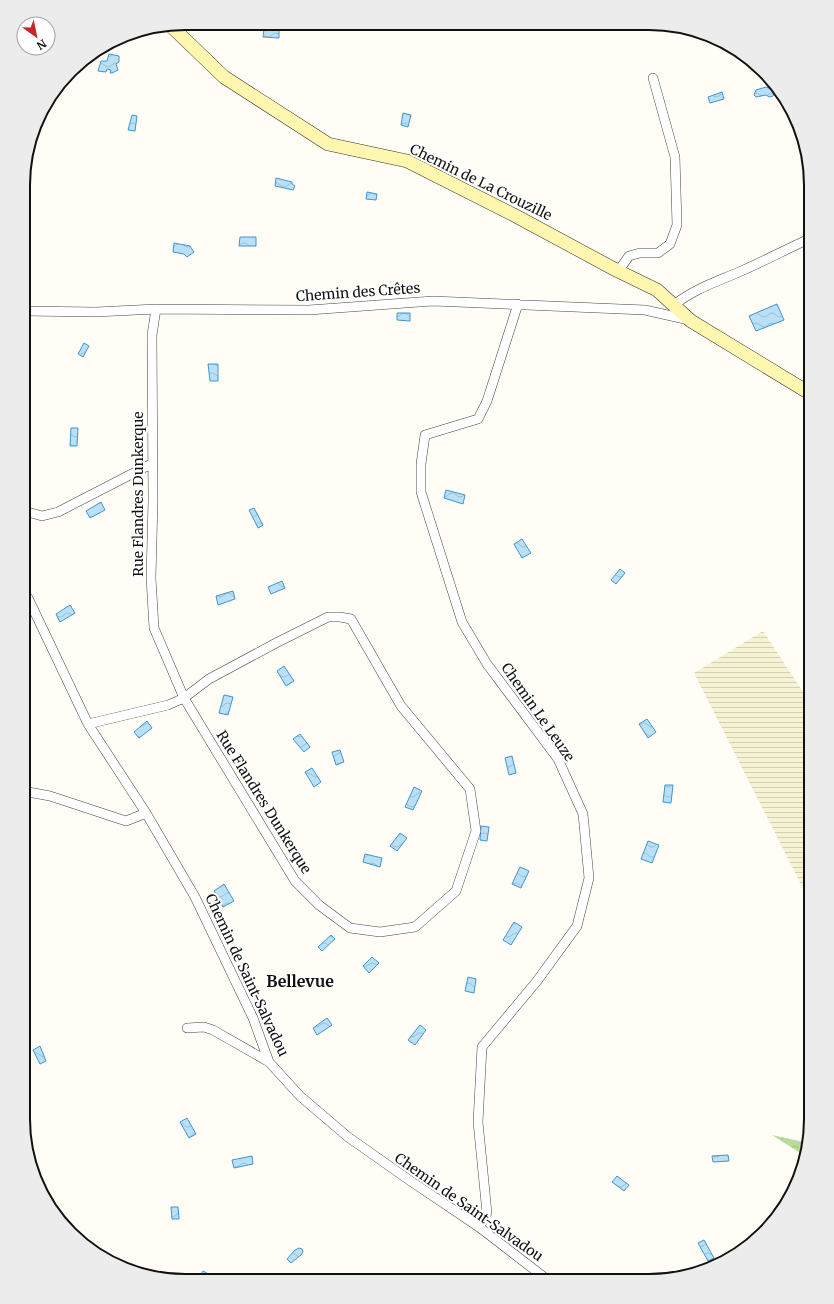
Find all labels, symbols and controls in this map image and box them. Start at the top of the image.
north arrow [16,16,56,56]
text: N [34,36,49,53]
street label: Chemin de La Crouzille [407,140,555,224]
street label: Chemin des Crêtes [295,279,421,305]
street label: Rue Flandres Dunkerque [129,411,147,577]
street label: Chemin Le Leuze [497,659,579,765]
street label: Rue Flandres Dunkerque [213,727,315,877]
street label: Chemin de Saint-Salvadou [201,891,293,1059]
district label: Bellevue [266,971,334,991]
street label: Chemin de Saint-Salvadou [391,1149,547,1265]

